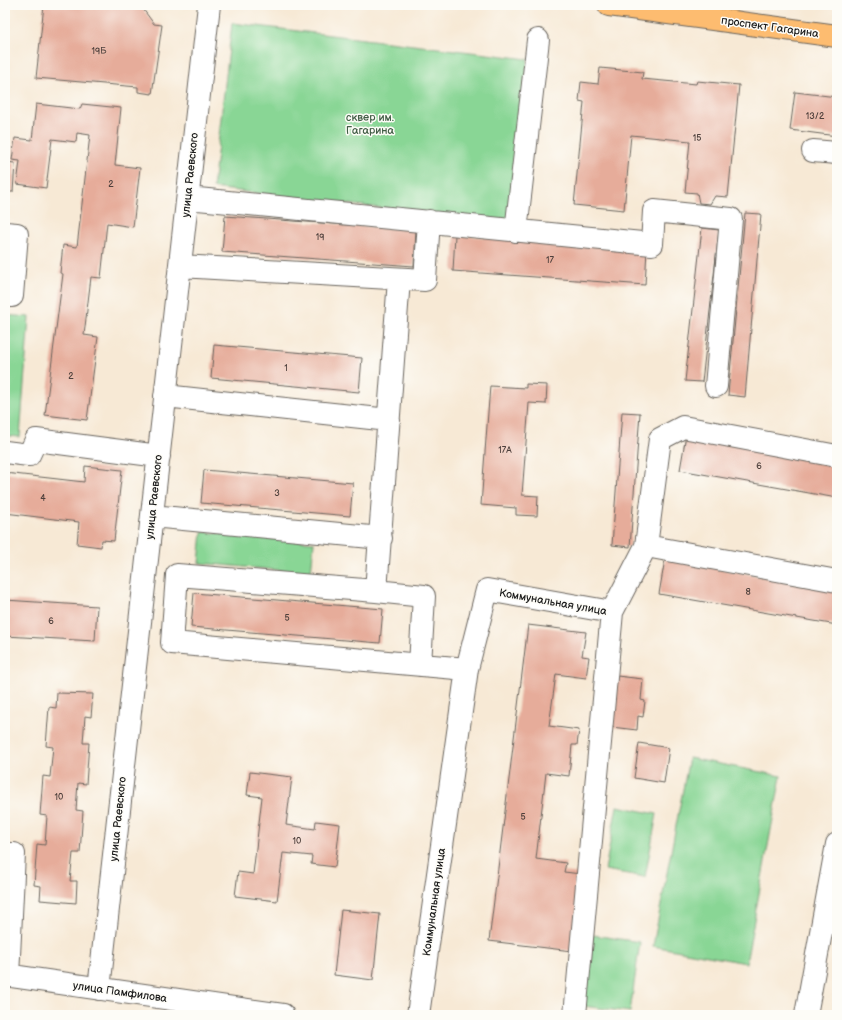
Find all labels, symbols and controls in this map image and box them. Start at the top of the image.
street label: проспект Гагарина [720,14,820,40]
house number: 19Б [92,46,107,57]
park label: сквер им. Гагарина [346,111,395,137]
house number: 13/2 [806,111,825,122]
street label: улица Раевского [179,132,201,218]
house number: 15 [693,133,701,144]
house number: 2 [108,179,114,190]
house number: 19 [316,232,324,243]
house number: 17 [546,255,555,266]
house number: 1 [284,363,288,374]
house number: 2 [68,371,74,382]
house number: 17А [498,445,512,456]
street label: улица Раевского [143,454,165,540]
house number: 6 [756,461,762,472]
house number: 3 [274,488,280,499]
house number: 4 [40,493,46,504]
street label: Коммунальная улица [498,586,608,618]
house number: 8 [745,587,751,598]
house number: 5 [284,613,290,624]
house number: 6 [48,616,54,627]
street label: улица Раевского [107,776,129,862]
house number: 10 [55,792,63,803]
house number: 5 [520,812,526,823]
house number: 10 [293,836,301,847]
street label: Коммунальная улица [420,847,448,957]
street label: улица Памфилова [72,979,168,1005]

